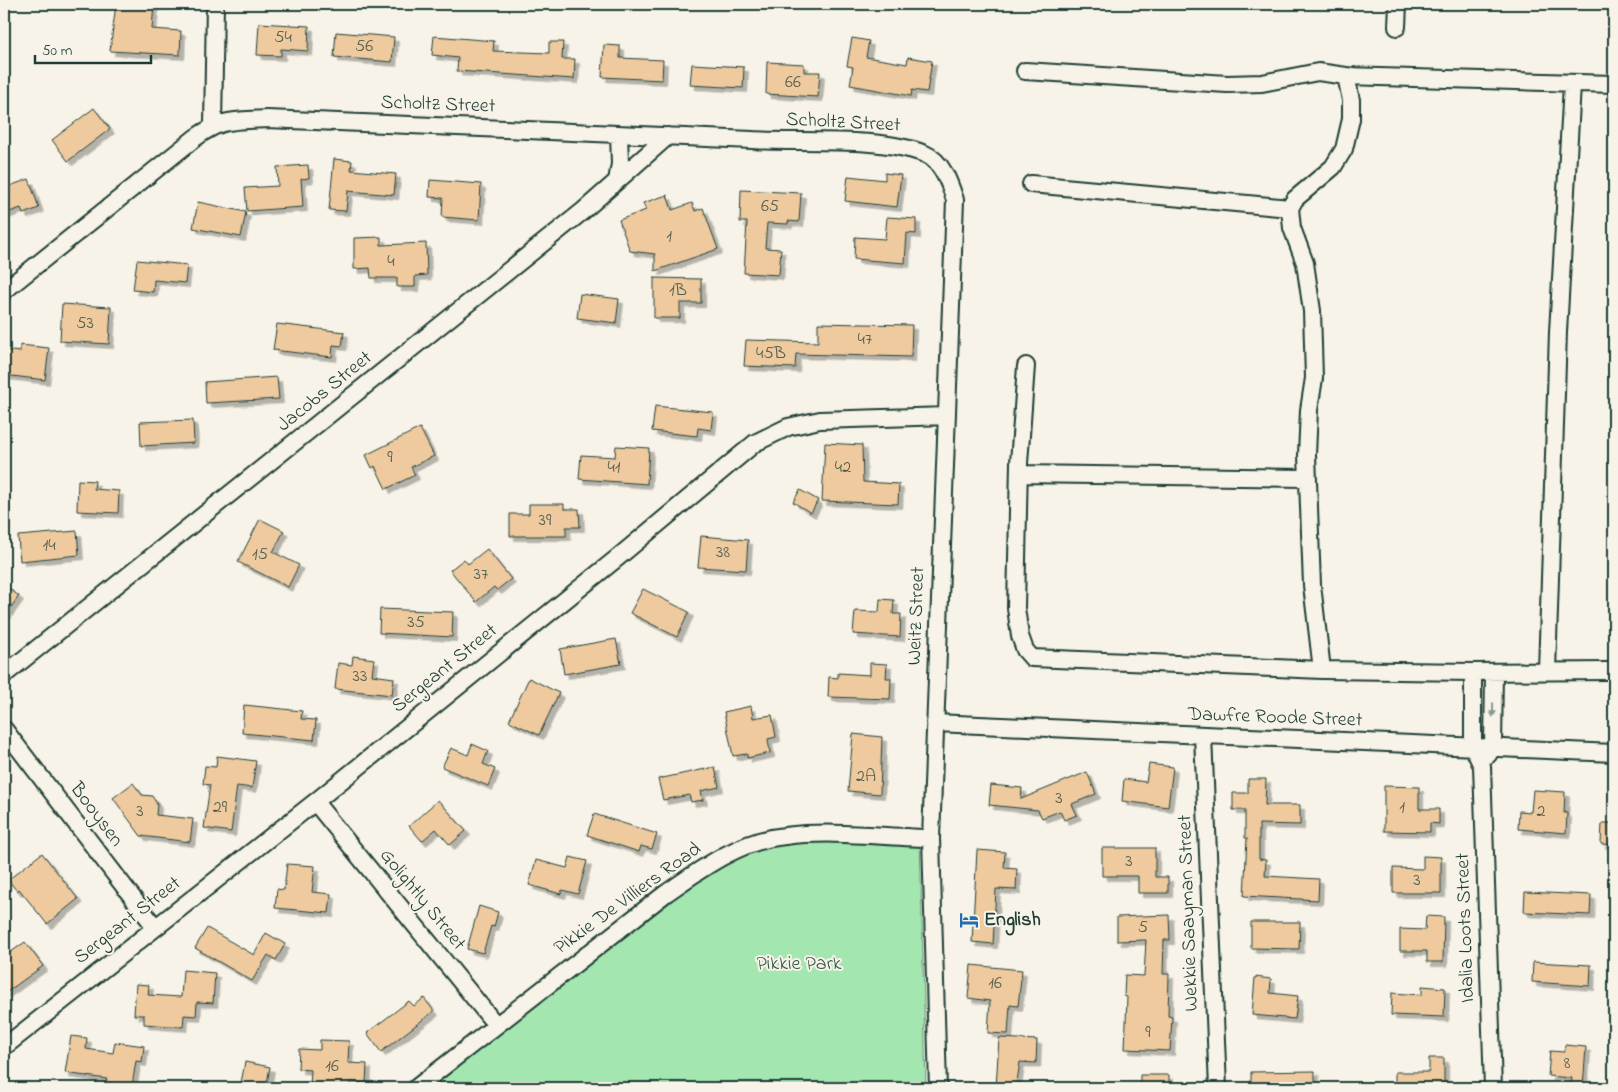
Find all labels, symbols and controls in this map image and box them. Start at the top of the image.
house number: 54 [274,25,292,51]
scale bar [35,32,151,64]
house number: 56 [355,34,373,60]
text: 50 m [42,40,73,62]
house number: 66 [785,70,801,96]
street label: Scholtz Street [380,89,496,122]
street label: Scholtz Street [785,106,901,141]
house number: 65 [761,194,779,220]
house number: 1 [666,224,672,250]
house number: 4 [387,249,395,275]
house number: 1B [669,278,687,304]
house number: 53 [76,311,94,337]
house number: 47 [858,327,873,353]
house number: 45B [756,341,786,367]
street label: Jacobs Street [271,344,379,440]
house number: 9 [387,445,393,471]
house number: 41 [607,455,621,481]
house number: 42 [835,455,851,481]
house number: 39 [539,508,552,534]
house number: 14 [42,533,56,559]
house number: 38 [716,540,730,566]
house number: 15 [252,542,268,568]
house number: 37 [474,562,489,588]
street label: Weitz Street [901,566,933,666]
house number: 35 [407,610,425,636]
street label: Sergeant Street [386,617,505,722]
house number: 33 [353,664,367,690]
street label: Dawfre Roode Street [1186,700,1363,736]
one-way arrow [1489,702,1497,718]
house number: 2A [856,764,876,790]
street label: Booysen [61,776,130,854]
house number: 3 [1055,786,1063,812]
house number: 29 [213,795,228,821]
house number: 1 [1399,795,1405,821]
house number: 3 [136,799,144,825]
house number: 2 [1537,799,1546,825]
street label: Wekkie Saayman Street [1171,814,1207,1012]
street label: Pikkie De Villiers Road [548,836,708,962]
street label: Golightly Street [371,843,472,958]
house number: 3 [1125,849,1133,875]
street label: Idalia Loots Street [1449,852,1483,1003]
house number: 3 [1413,868,1421,894]
street label: Sergeant Street [68,870,188,973]
place label: English [984,906,1041,936]
hotel icon: English [958,909,980,931]
house number: 5 [1138,915,1148,941]
park label: Pikkie Park [756,950,842,979]
house number: 16 [988,971,1002,997]
house number: 9 [1145,1020,1151,1046]
house number: 8 [1564,1051,1571,1077]
house number: 16 [325,1054,339,1080]

